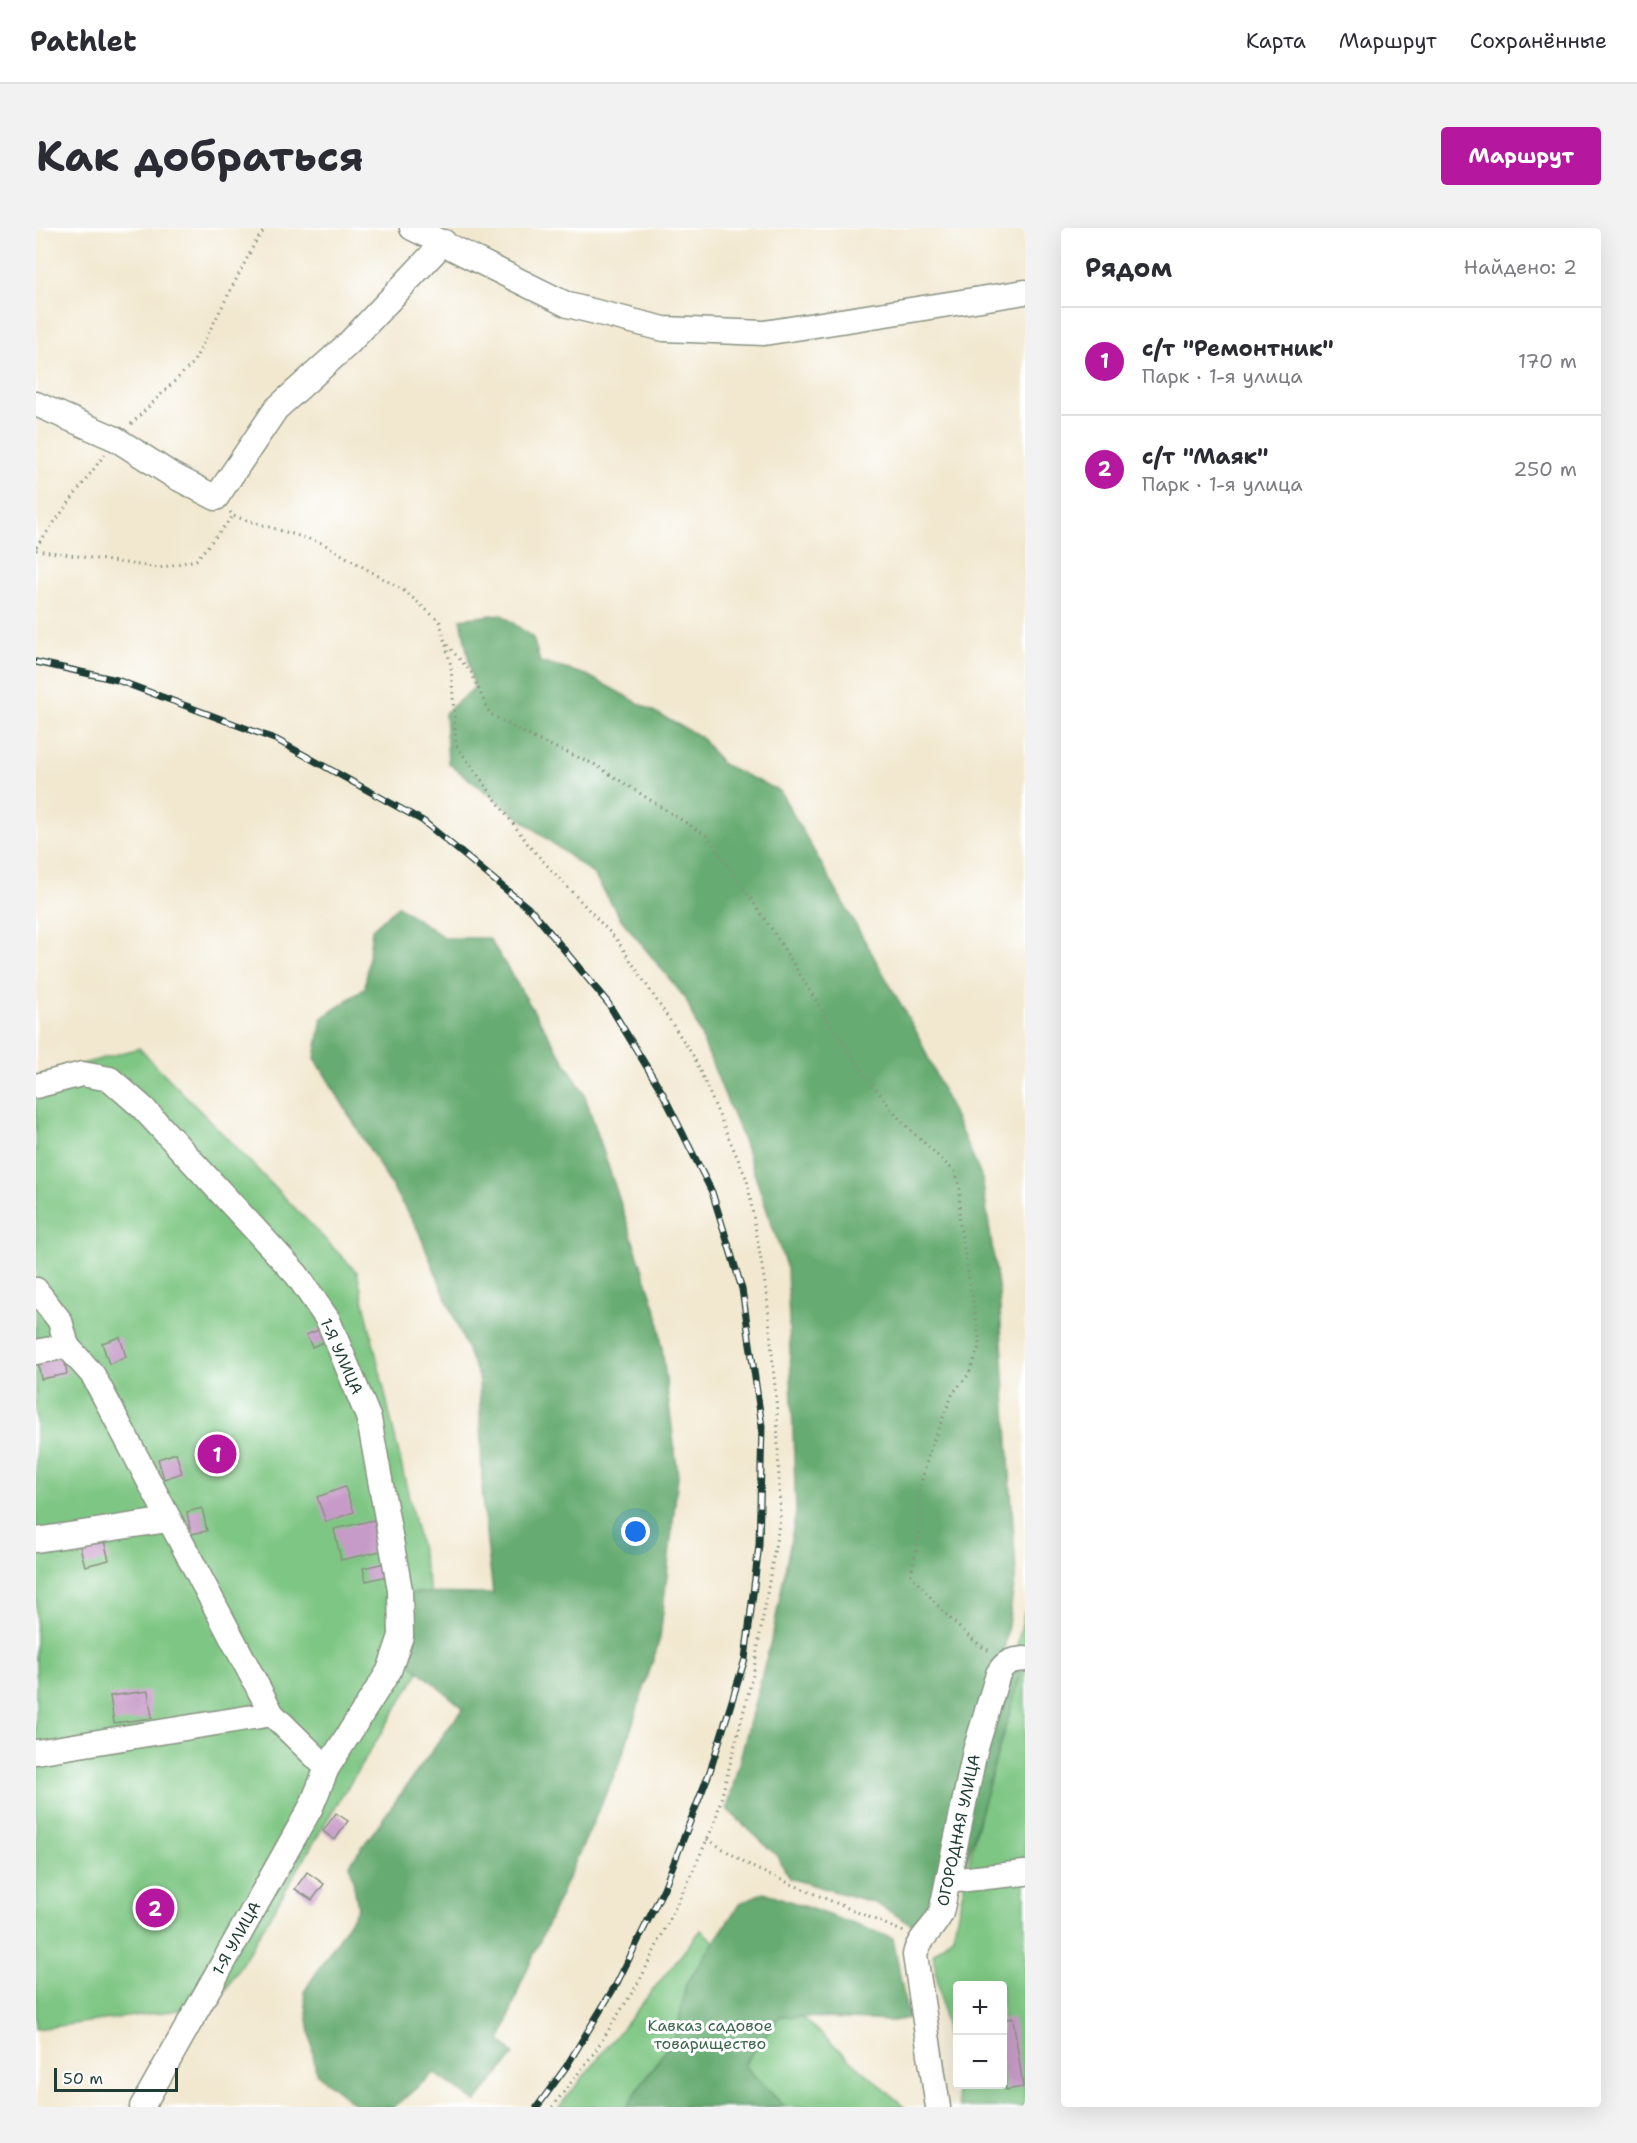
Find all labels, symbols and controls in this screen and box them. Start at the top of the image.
text: Pathlet [30,22,137,60]
text: Карта [1246,27,1306,55]
text: Маршрут [1339,27,1437,55]
text: Сохранённые [1470,27,1607,55]
button: Маршрут [1441,127,1601,185]
text: Как добраться [36,128,364,184]
text: Рядом [1085,250,1172,285]
text: Найдено: 2 [1464,254,1577,280]
text: с/т "Ремонтник" [1142,334,1334,363]
text: 1 [1100,348,1109,374]
text: 170 m [1518,348,1577,374]
text: Парк · 1-я улица [1142,363,1303,389]
text: с/т "Маяк" [1142,442,1268,471]
text: 2 [1098,456,1112,482]
text: 250 m [1513,456,1577,482]
text: Парк · 1-я улица [1142,471,1303,497]
street label: 1-Я УЛИЦА [315,1315,368,1398]
pin: 1 [198,1432,237,1476]
your location [621,1517,650,1546]
street label: ОГОРОДНАЯ УЛИЦА [932,1752,985,1908]
pin: 2 [136,1886,174,1930]
street label: 1-Я УЛИЦА [207,1897,265,1979]
map controls [953,1981,1007,2089]
button: + [953,1981,1007,2035]
park label: Кавказ садовое товарищество [647,2015,773,2054]
button: − [953,2035,1007,2089]
scale bar [54,2065,178,2092]
text: 50 m [63,2068,103,2089]

